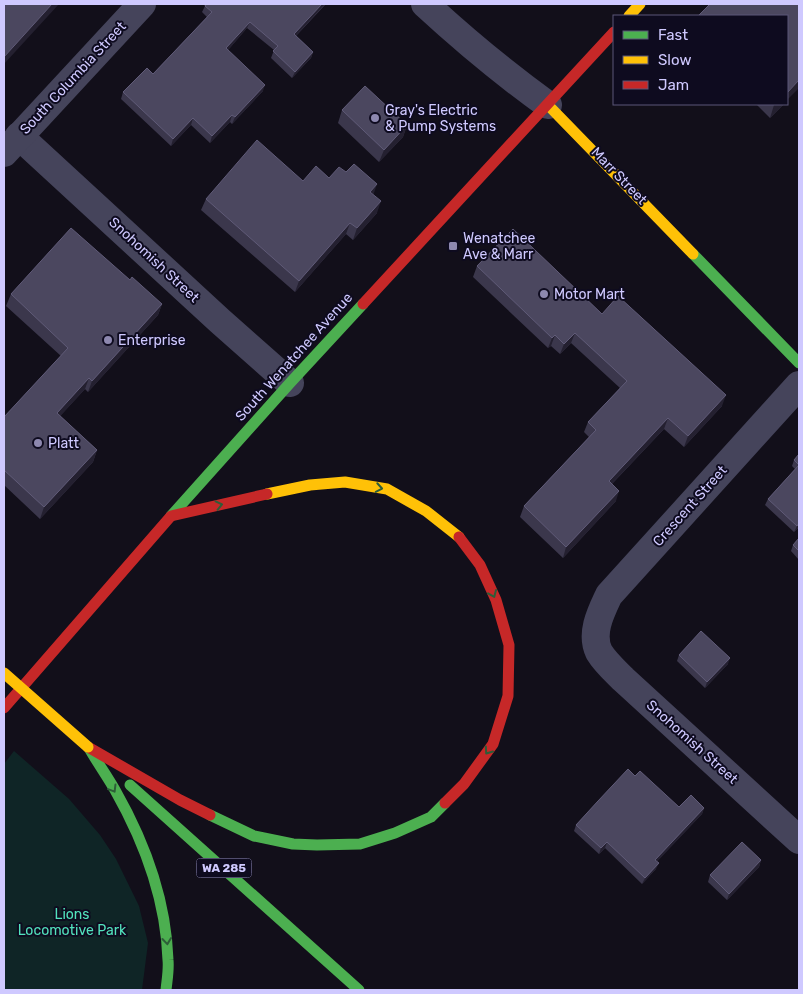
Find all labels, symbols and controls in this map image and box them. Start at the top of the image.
legend [613,15,788,105]
street label: South Columbia Street [16,18,130,138]
text: Fast [658,26,688,44]
text: Slow [658,51,691,69]
text: Jam [658,76,689,94]
place label: Gray's Electric & Pump Systems [385,102,496,135]
marker: Gray's Electric & Pump Systems [369,112,381,124]
street label: Marr Street [588,144,651,209]
street label: Snohomish Street [105,214,203,307]
place label: Wenatchee Ave & Marr [463,230,535,263]
marker: Wenatchee Ave & Marr [447,240,459,252]
place label: Motor Mart [554,286,625,303]
marker: Motor Mart [538,288,550,300]
street label: South Wenatchee Avenue [232,289,356,425]
place label: Enterprise [118,332,186,349]
marker: Enterprise [102,334,114,346]
place label: Platt [48,435,80,452]
marker: Platt [32,437,44,449]
street label: Crescent Street [649,462,731,550]
one-way arrow [374,482,383,492]
one-way arrow [215,500,223,511]
one-way arrow [487,589,498,598]
street label: Snohomish Street [643,696,742,788]
one-way arrow [485,745,494,754]
one-way arrow [107,784,117,793]
road number: WA 285 [196,858,252,878]
park label: Lions Locomotive Park [18,906,127,939]
one-way arrow [161,937,172,945]

